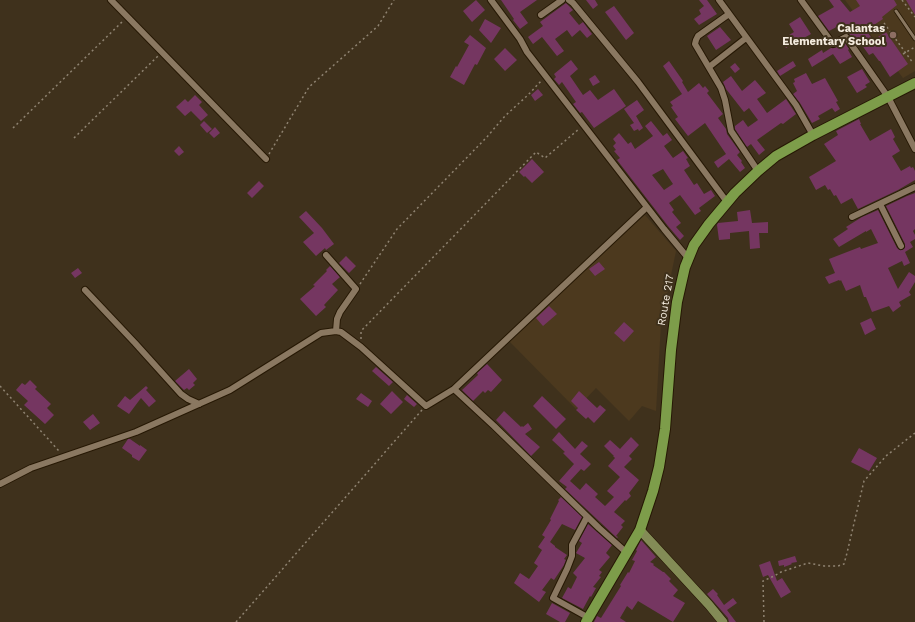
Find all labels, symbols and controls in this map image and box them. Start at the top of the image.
place label: Calantas Elementary School [782,22,885,48]
marker: Calantas Elementary School [888,30,898,40]
street label: Route 217 [655,273,677,327]

